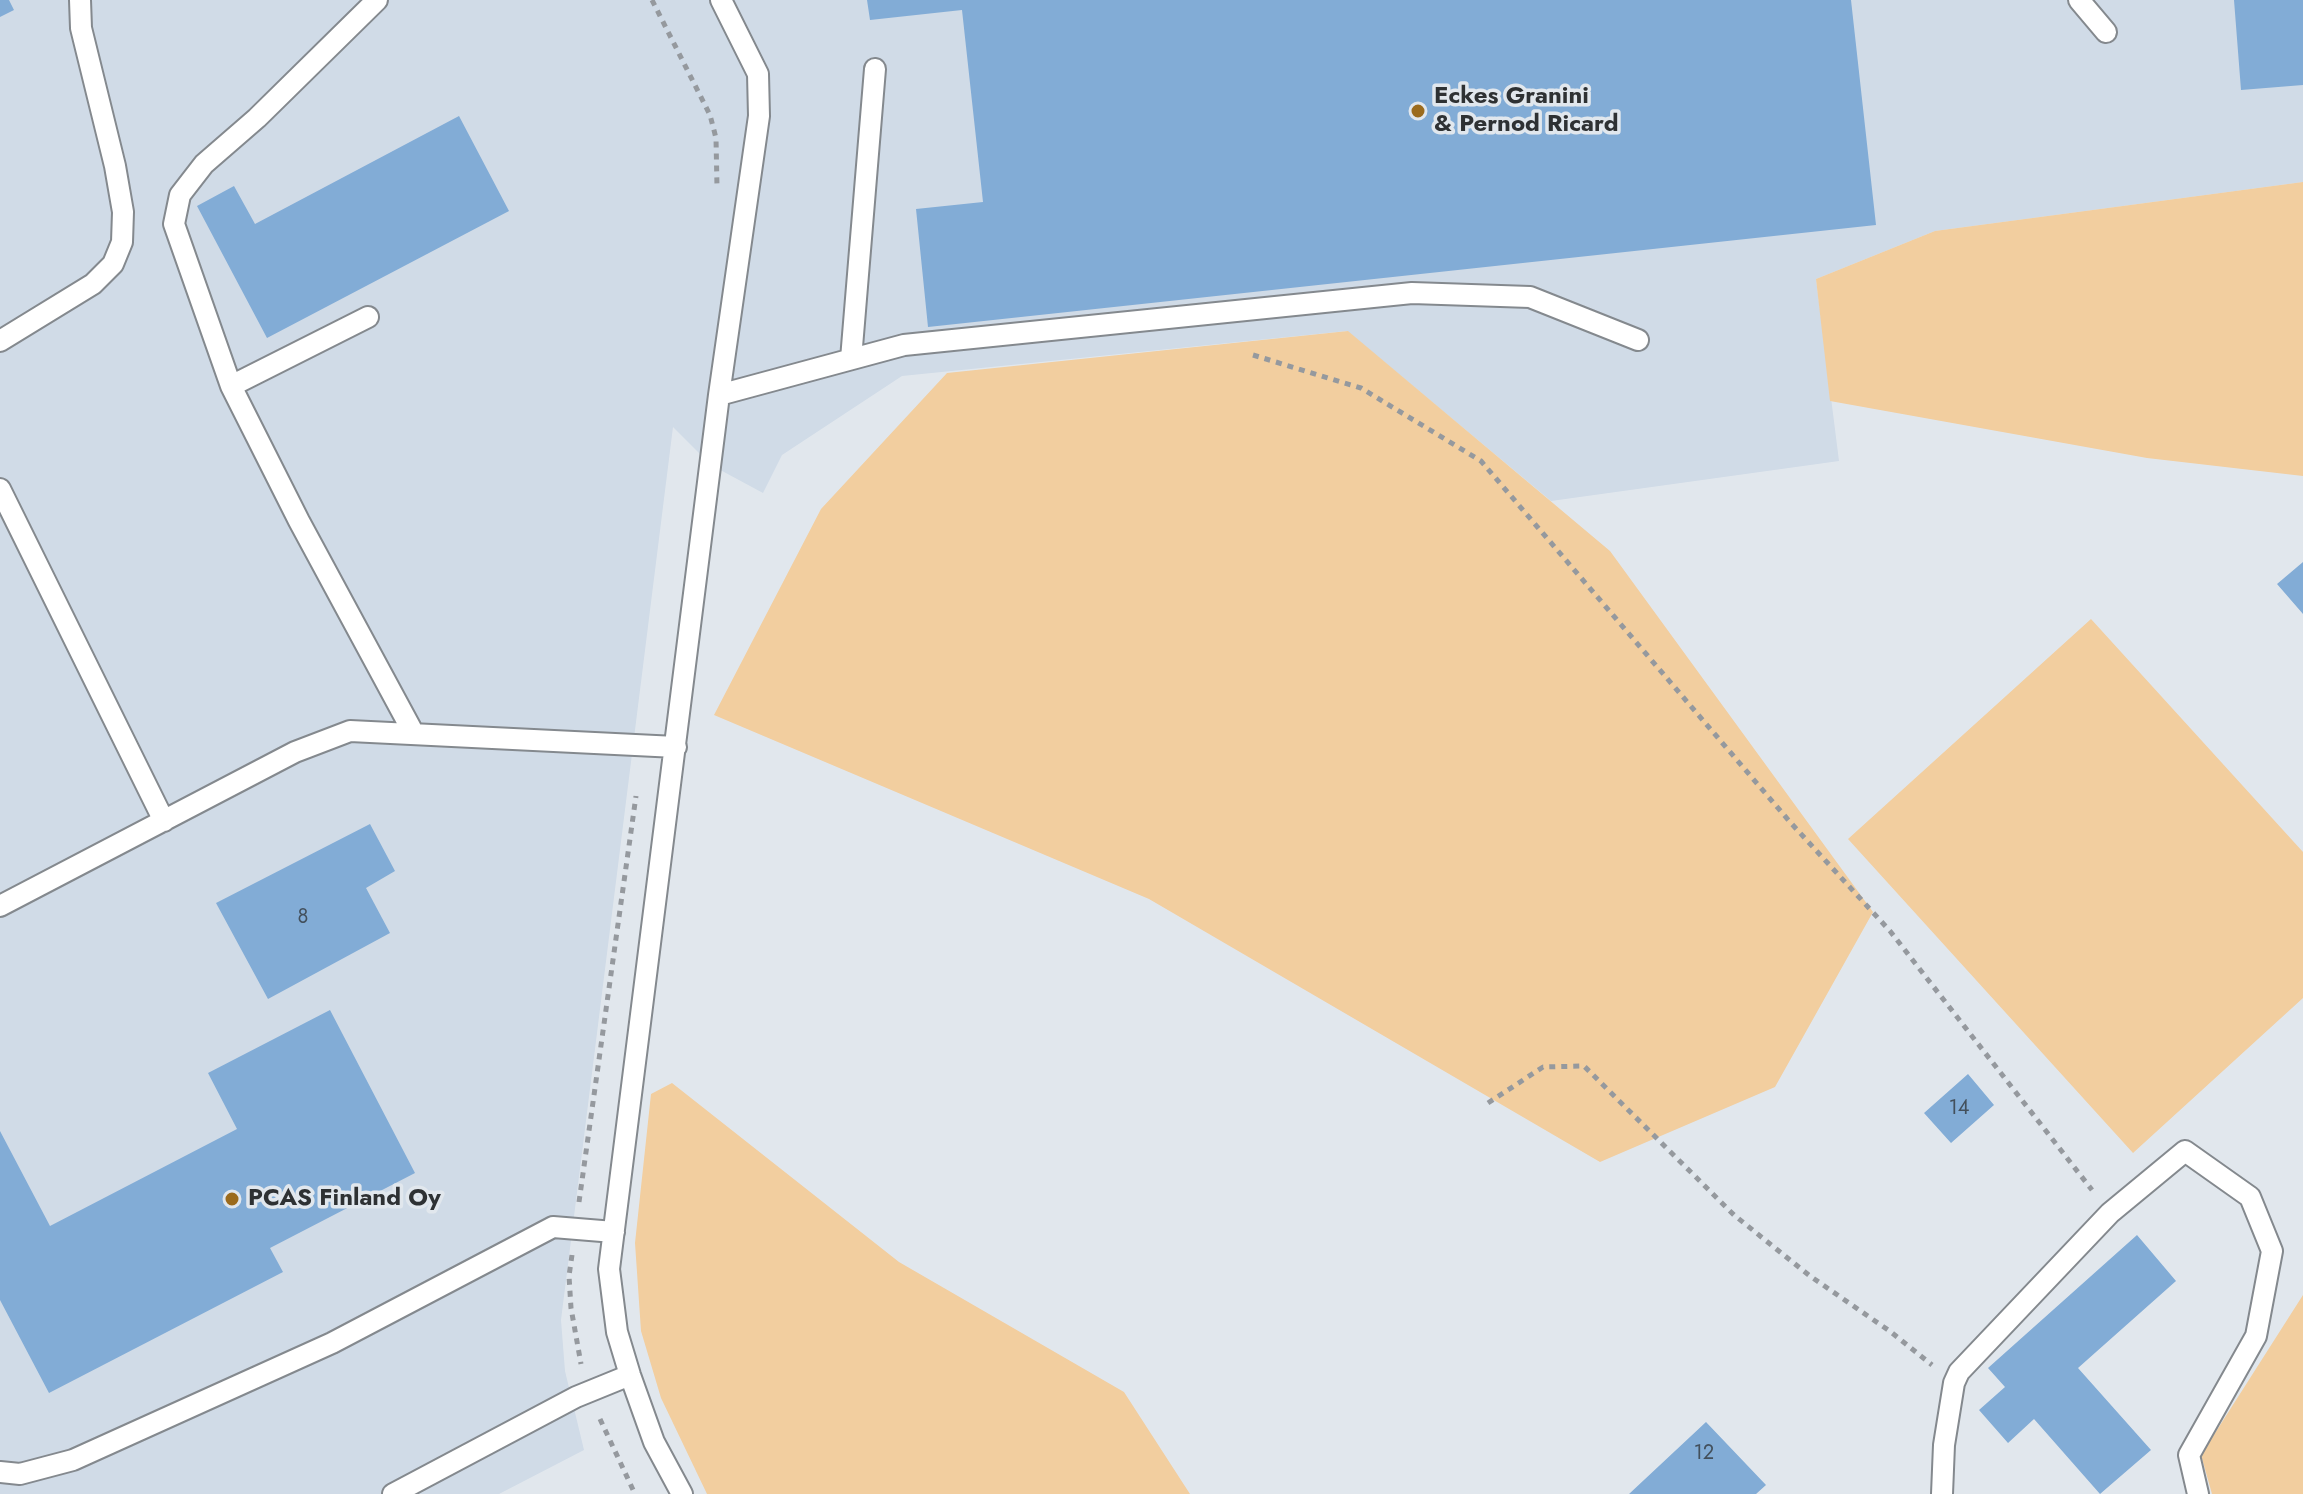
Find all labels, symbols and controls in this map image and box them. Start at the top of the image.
place label: Eckes Granini & Pernod Ricard [1434,83,1619,139]
marker: Eckes Granini & Pernod Ricard [1409,102,1427,120]
house number: 8 [298,906,308,930]
house number: 14 [1949,1097,1969,1121]
place label: PCAS Finland Oy [248,1185,441,1213]
marker: PCAS Finland Oy [223,1190,241,1208]
house number: 12 [1694,1442,1714,1466]

